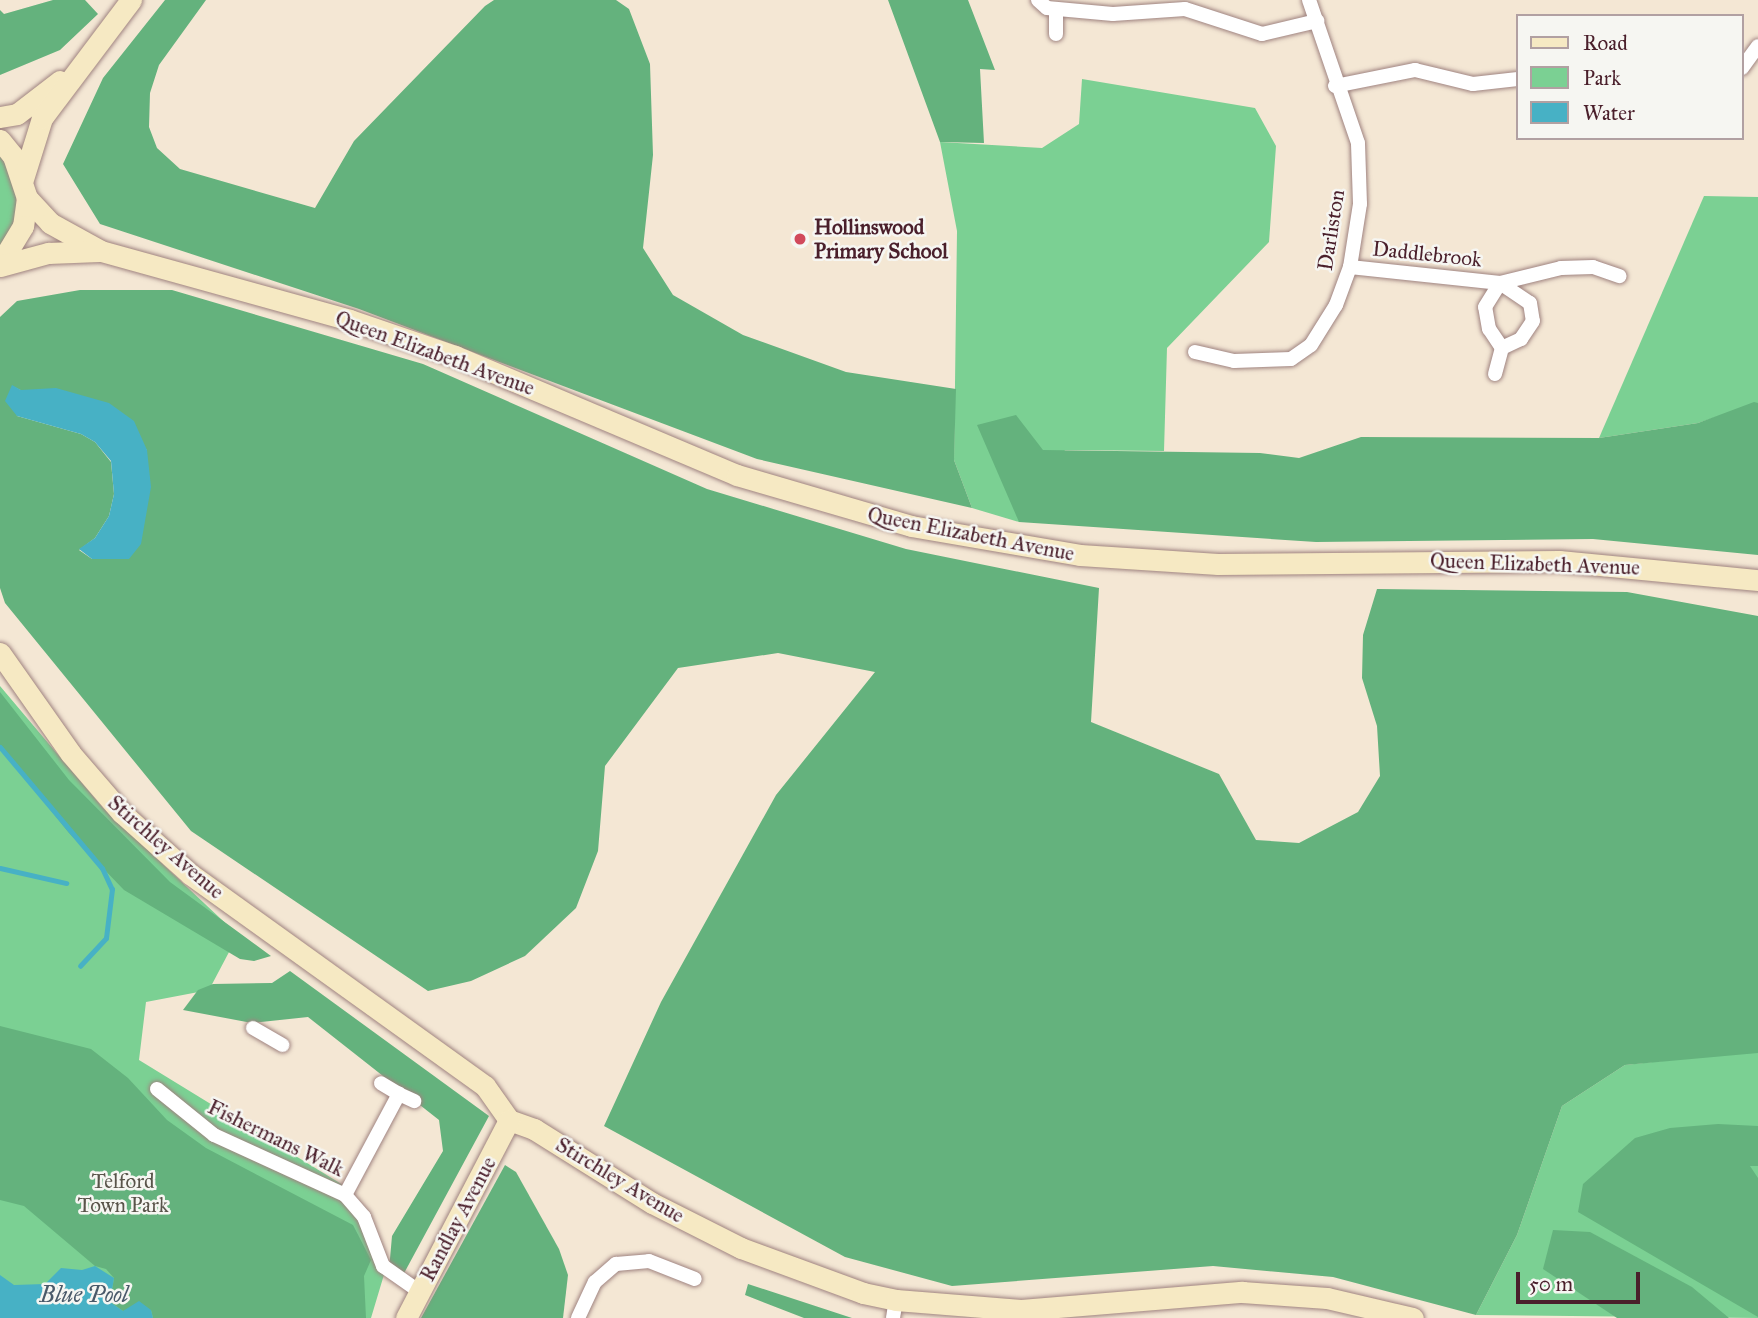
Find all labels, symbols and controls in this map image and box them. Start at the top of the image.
legend [1516,14,1744,140]
text: Road [1583,30,1628,56]
text: Park [1583,65,1621,91]
text: Water [1583,100,1635,126]
street label: Darliston [1312,188,1350,272]
place label: Hollinswood Primary School [814,214,948,264]
marker: Hollinswood Primary School [792,231,808,247]
street label: Daddlebrook [1371,236,1483,272]
street label: Queen Elizabeth Avenue [332,305,538,401]
street label: Queen Elizabeth Avenue [865,502,1077,566]
street label: Queen Elizabeth Avenue [1430,548,1640,580]
street label: Stirchley Avenue [103,790,229,904]
street label: Fishermans Walk [204,1094,348,1182]
street label: Stirchley Avenue [551,1132,689,1228]
street label: Randlay Avenue [415,1152,501,1286]
park label: Telford Town Park [78,1168,168,1218]
scale bar [1520,1258,1644,1302]
text: 50 m [1529,1271,1573,1297]
water label: Blue Pool [40,1280,128,1308]

